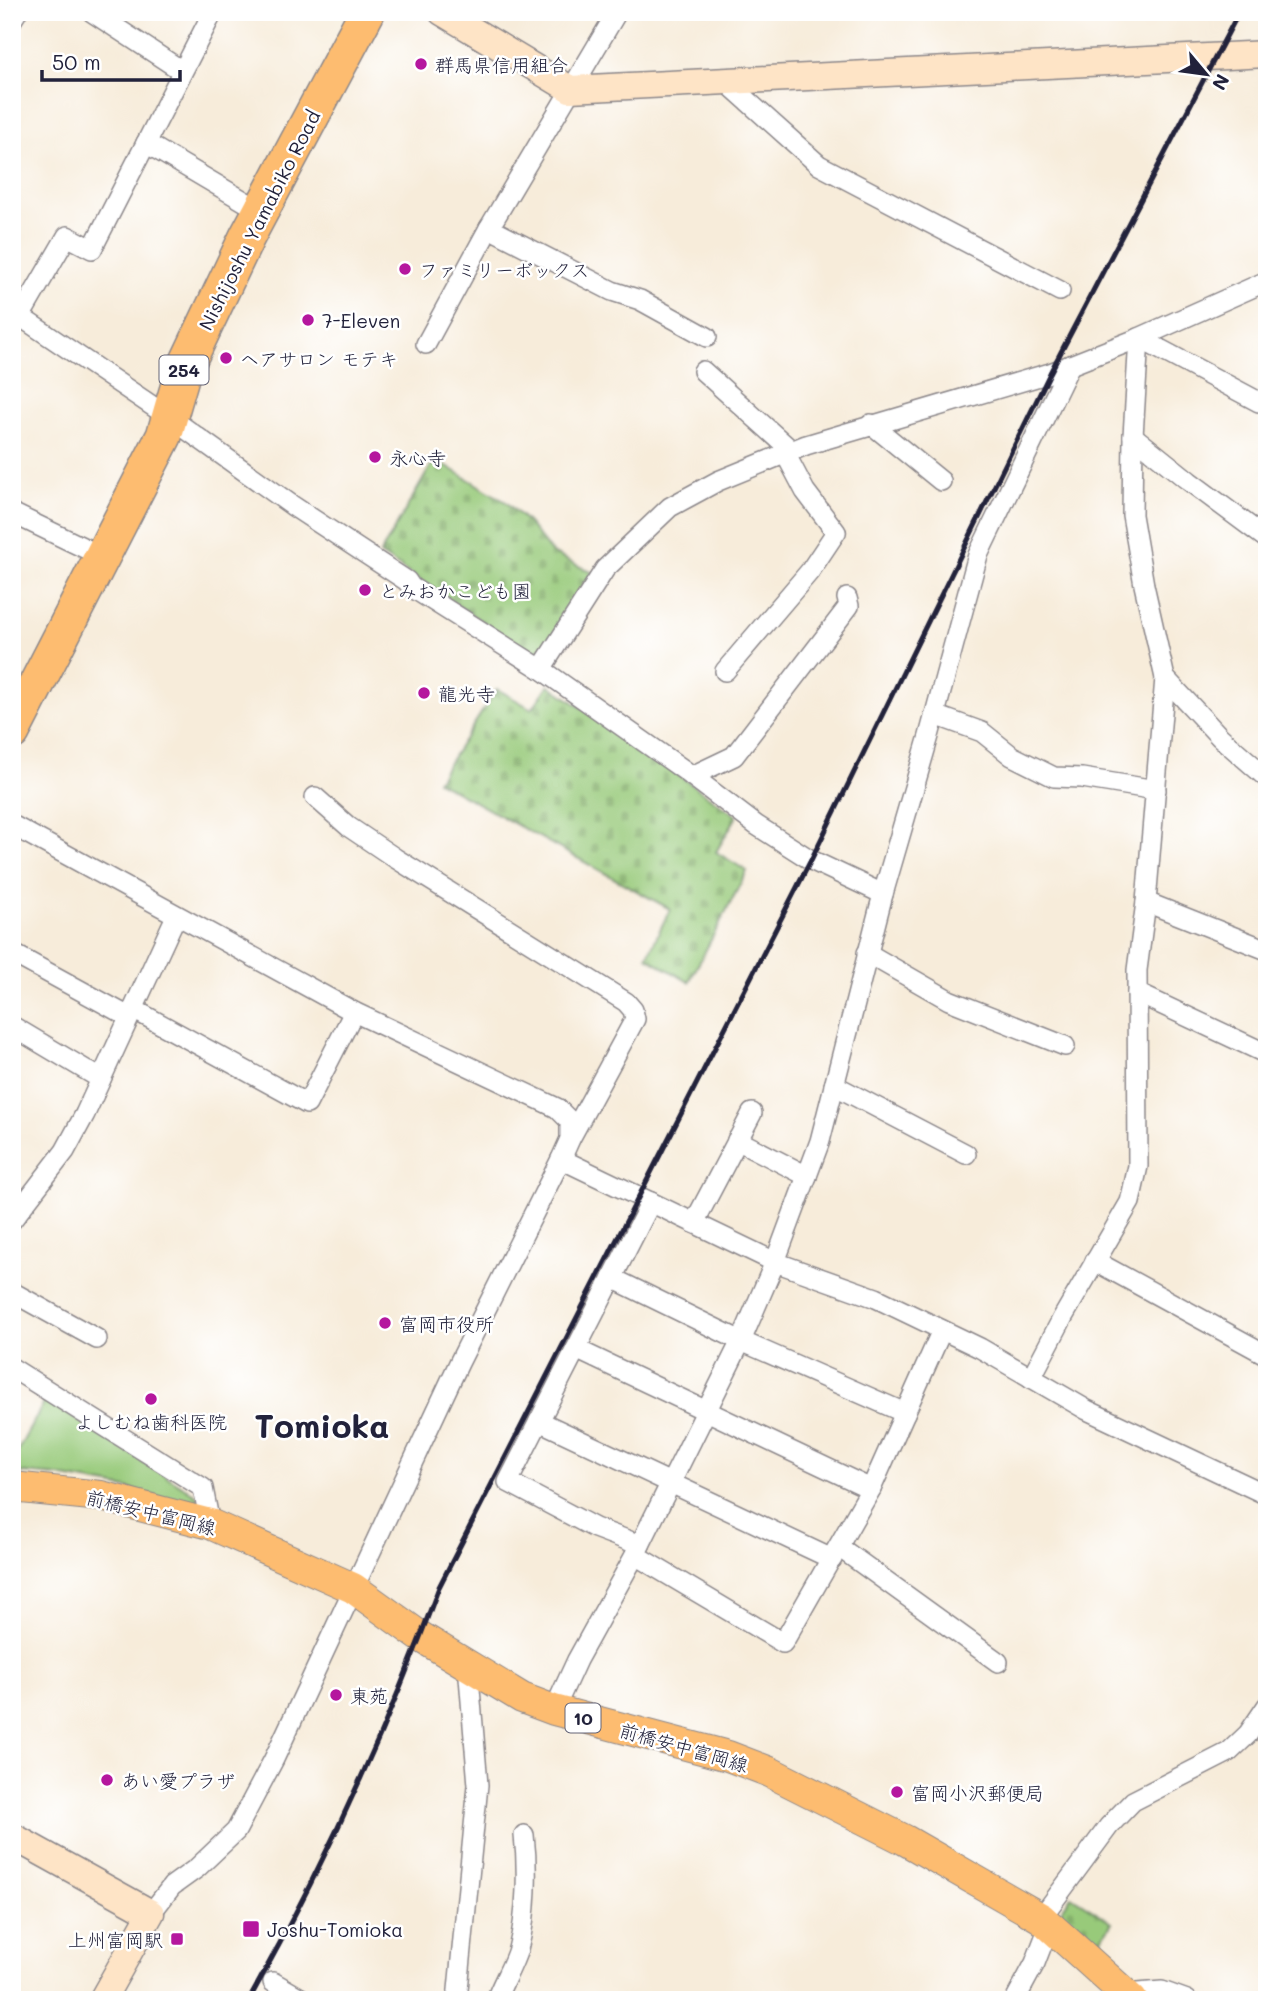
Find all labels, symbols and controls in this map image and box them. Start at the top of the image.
scale bar [42,38,180,82]
north arrow [1170,38,1240,108]
text: 50 m [52,48,101,75]
place label: 群馬県信用組合 [435,52,568,77]
marker: 群馬県信用組合 [413,56,429,72]
text: N [1207,70,1236,95]
street label: Nishijoshu Yamabiko Road [193,106,325,334]
place label: ファミリーボックス [419,257,590,282]
marker: ファミリーボックス [397,261,413,277]
place label: 7-Eleven [322,308,400,333]
marker: 7-Eleven [300,312,316,328]
place label: ヘアサロン モテキ [240,346,398,371]
marker: ヘアサロン モテキ [218,350,234,366]
road number: 254 [160,356,208,384]
place label: 永心寺 [389,445,446,470]
marker: 永心寺 [367,449,383,465]
place label: とみおかこども園 [379,578,531,603]
marker: とみおかこども園 [357,582,373,598]
place label: 龍光寺 [438,681,495,706]
marker: 龍光寺 [416,685,432,701]
place label: 富岡市役所 [399,1311,494,1336]
marker: 富岡市役所 [377,1315,393,1331]
marker: よしむね歯科医院 [143,1391,159,1407]
district label: Tomioka [255,1403,389,1446]
place label: よしむね歯科医院 [75,1409,227,1434]
street label: 前橋安中富岡線 [83,1484,219,1540]
place label: 東苑 [350,1683,388,1708]
marker: 東苑 [328,1687,344,1703]
road number: 10 [566,1703,600,1732]
street label: 前橋安中富岡線 [617,1717,751,1777]
place label: あい愛プラザ [121,1768,235,1793]
marker: あい愛プラザ [99,1772,115,1788]
place label: 富岡小沢郵便局 [911,1780,1044,1805]
marker: 富岡小沢郵便局 [889,1784,905,1800]
place label: Joshu-Tomioka [267,1917,403,1942]
marker: Joshu-Tomioka [241,1919,261,1939]
place label: 上州富岡駅 [68,1927,163,1952]
marker: 上州富岡駅 [169,1931,185,1947]

